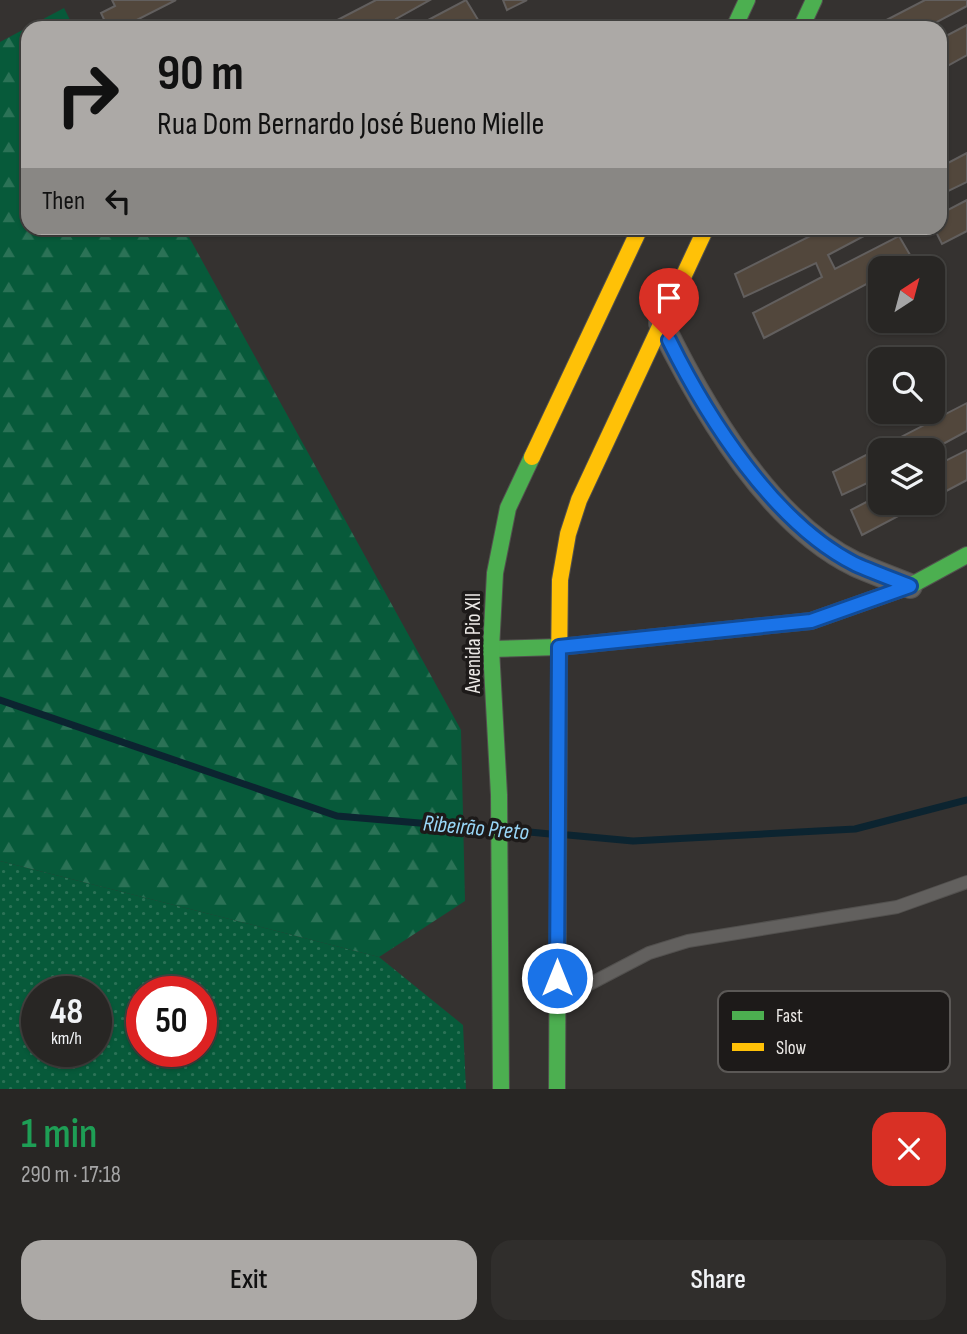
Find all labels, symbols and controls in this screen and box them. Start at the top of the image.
text: 90 m [157,45,244,104]
icon: right [42,49,133,140]
text: Rua Dom Bernardo José Bueno Mielle [157,105,544,144]
icon: left [99,182,137,220]
text: Then [42,186,85,217]
north arrow [868,256,945,332]
map controls [868,256,945,515]
pin [639,268,699,340]
icon: arrive [650,279,688,317]
button: search [868,347,945,424]
button: layers [868,438,945,515]
street label: Avenida Pio XII [461,593,486,694]
water label: Ribeirão Preto [422,809,531,847]
position arrow [520,941,594,1015]
speed limit sign: 50 [126,976,217,1067]
text: 48 [50,991,83,1034]
legend [718,991,950,1072]
text: Fast [776,1005,803,1028]
text: km/h [51,1028,82,1049]
text: Slow [776,1037,806,1060]
text: 1 min [21,1109,97,1160]
button: close [872,1112,946,1186]
text: 290 m · 17:18 [21,1161,121,1189]
button: Exit [21,1240,477,1320]
button: Share [491,1240,946,1320]

